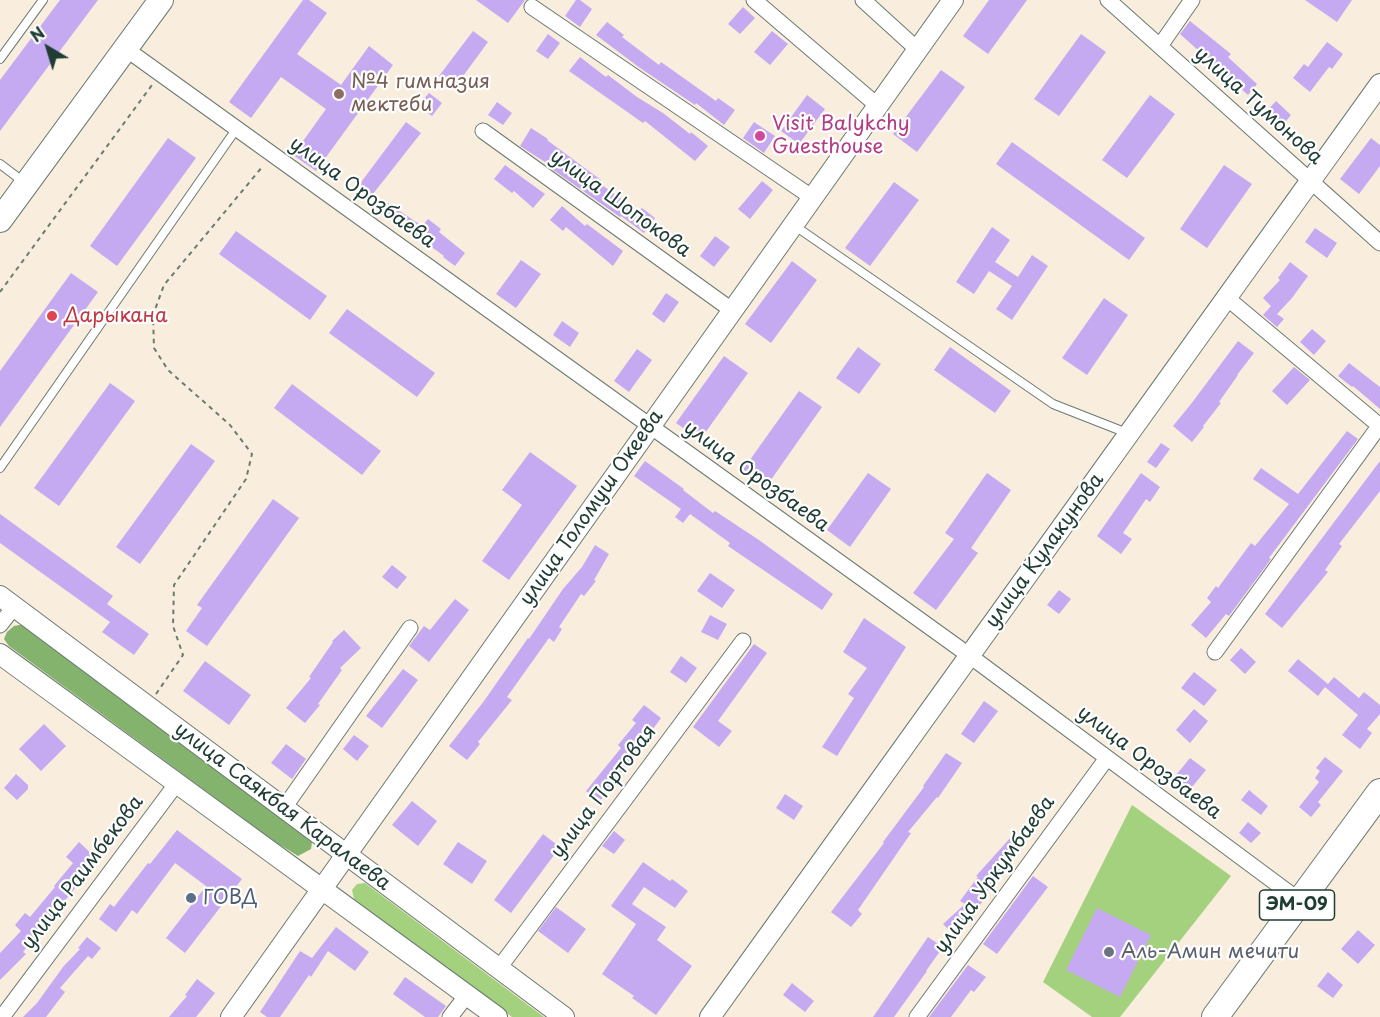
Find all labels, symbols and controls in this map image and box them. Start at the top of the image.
north arrow [18,18,78,78]
text: N [25,20,49,47]
street label: улица Тумонова [1189,42,1327,170]
place label: №4 гимназия мектеби [351,70,490,117]
marker: №4 гимназия мектеби [332,87,346,101]
place label: Visit Balykchy Guesthouse [772,112,910,159]
marker: Visit Balykchy Guesthouse [753,129,767,143]
street label: улица Орозбаева [284,132,440,254]
street label: улица Шопокова [545,145,695,263]
place label: Дарыкана [64,304,168,328]
marker: Дарыкана [45,309,59,323]
street label: улица Толомуш Океева [515,406,669,610]
street label: улица Орозбаева [678,416,834,538]
street label: улица Кулакунова [981,469,1109,633]
street label: улица Орозбаева [1072,701,1226,825]
street label: улица Саякбая Каралаева [169,718,395,896]
street label: улица Портовая [546,720,662,864]
street label: улица Раимбекова [17,791,149,955]
street label: улица Уркумбаева [930,791,1060,959]
place label: ГОВД [203,886,258,910]
road number: ЭМ-09 [1260,890,1334,920]
marker: ГОВД [184,891,198,905]
place label: Аль-Амин мечити [1121,940,1300,964]
marker: Аль-Амин мечити [1102,945,1116,959]

